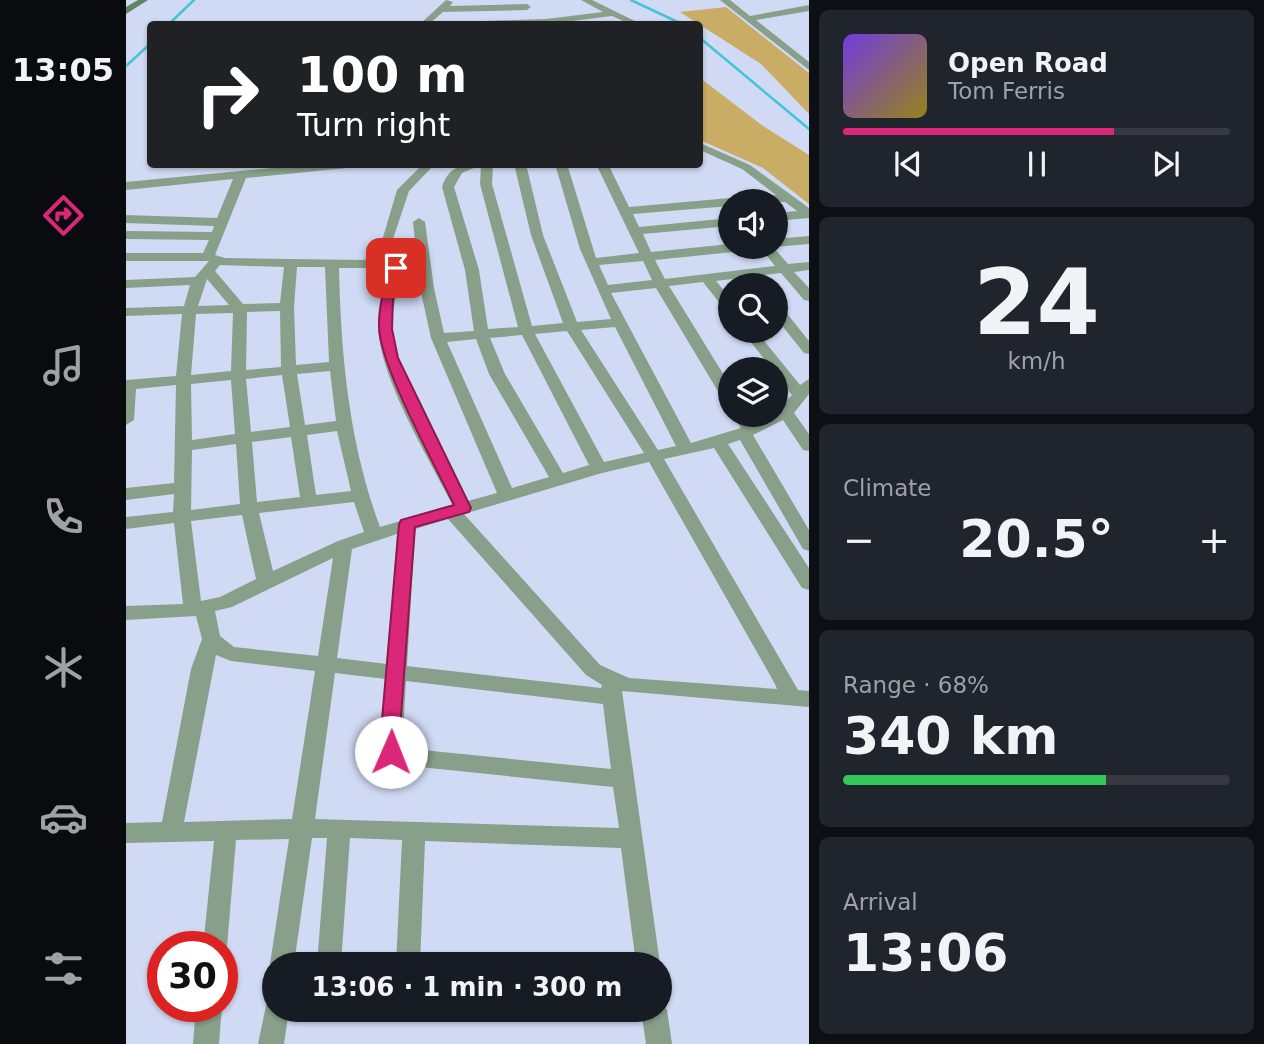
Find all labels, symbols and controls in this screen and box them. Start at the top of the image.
text: 100 m [297,47,467,104]
text: Open Road [948,48,1108,78]
icon: right [182,49,273,140]
text: 13:05 [12,51,114,89]
text: Tom Ferris [948,78,1065,104]
text: Turn right [297,106,450,144]
icon: previous [889,145,927,183]
icon: pause [1018,145,1056,183]
icon: next [1147,145,1185,183]
map controls [718,189,788,427]
button: sound [718,189,788,259]
icon: directions [39,191,88,240]
pin [366,238,426,298]
icon: arrive [377,249,415,287]
text: 24 [973,250,1100,355]
button: search [718,273,788,343]
icon: music [39,341,88,390]
text: km/h [1007,348,1066,374]
button: layers [718,357,788,427]
text: Climate [843,475,932,501]
icon: phone [39,492,88,541]
text: 20.5° [959,509,1114,569]
text: − [843,518,875,562]
text: + [1198,518,1230,562]
icon: climate [39,643,88,692]
text: Range · 68% [843,672,989,698]
text: 340 km [843,706,1058,766]
position arrow [354,715,428,789]
icon: car [39,793,88,842]
text: Arrival [843,889,918,915]
text: 13:06 [843,923,1009,983]
speed limit sign: 30 [147,931,238,1022]
icon: filters [39,944,88,993]
text: 13:06 · 1 min · 300 m [312,972,622,1002]

